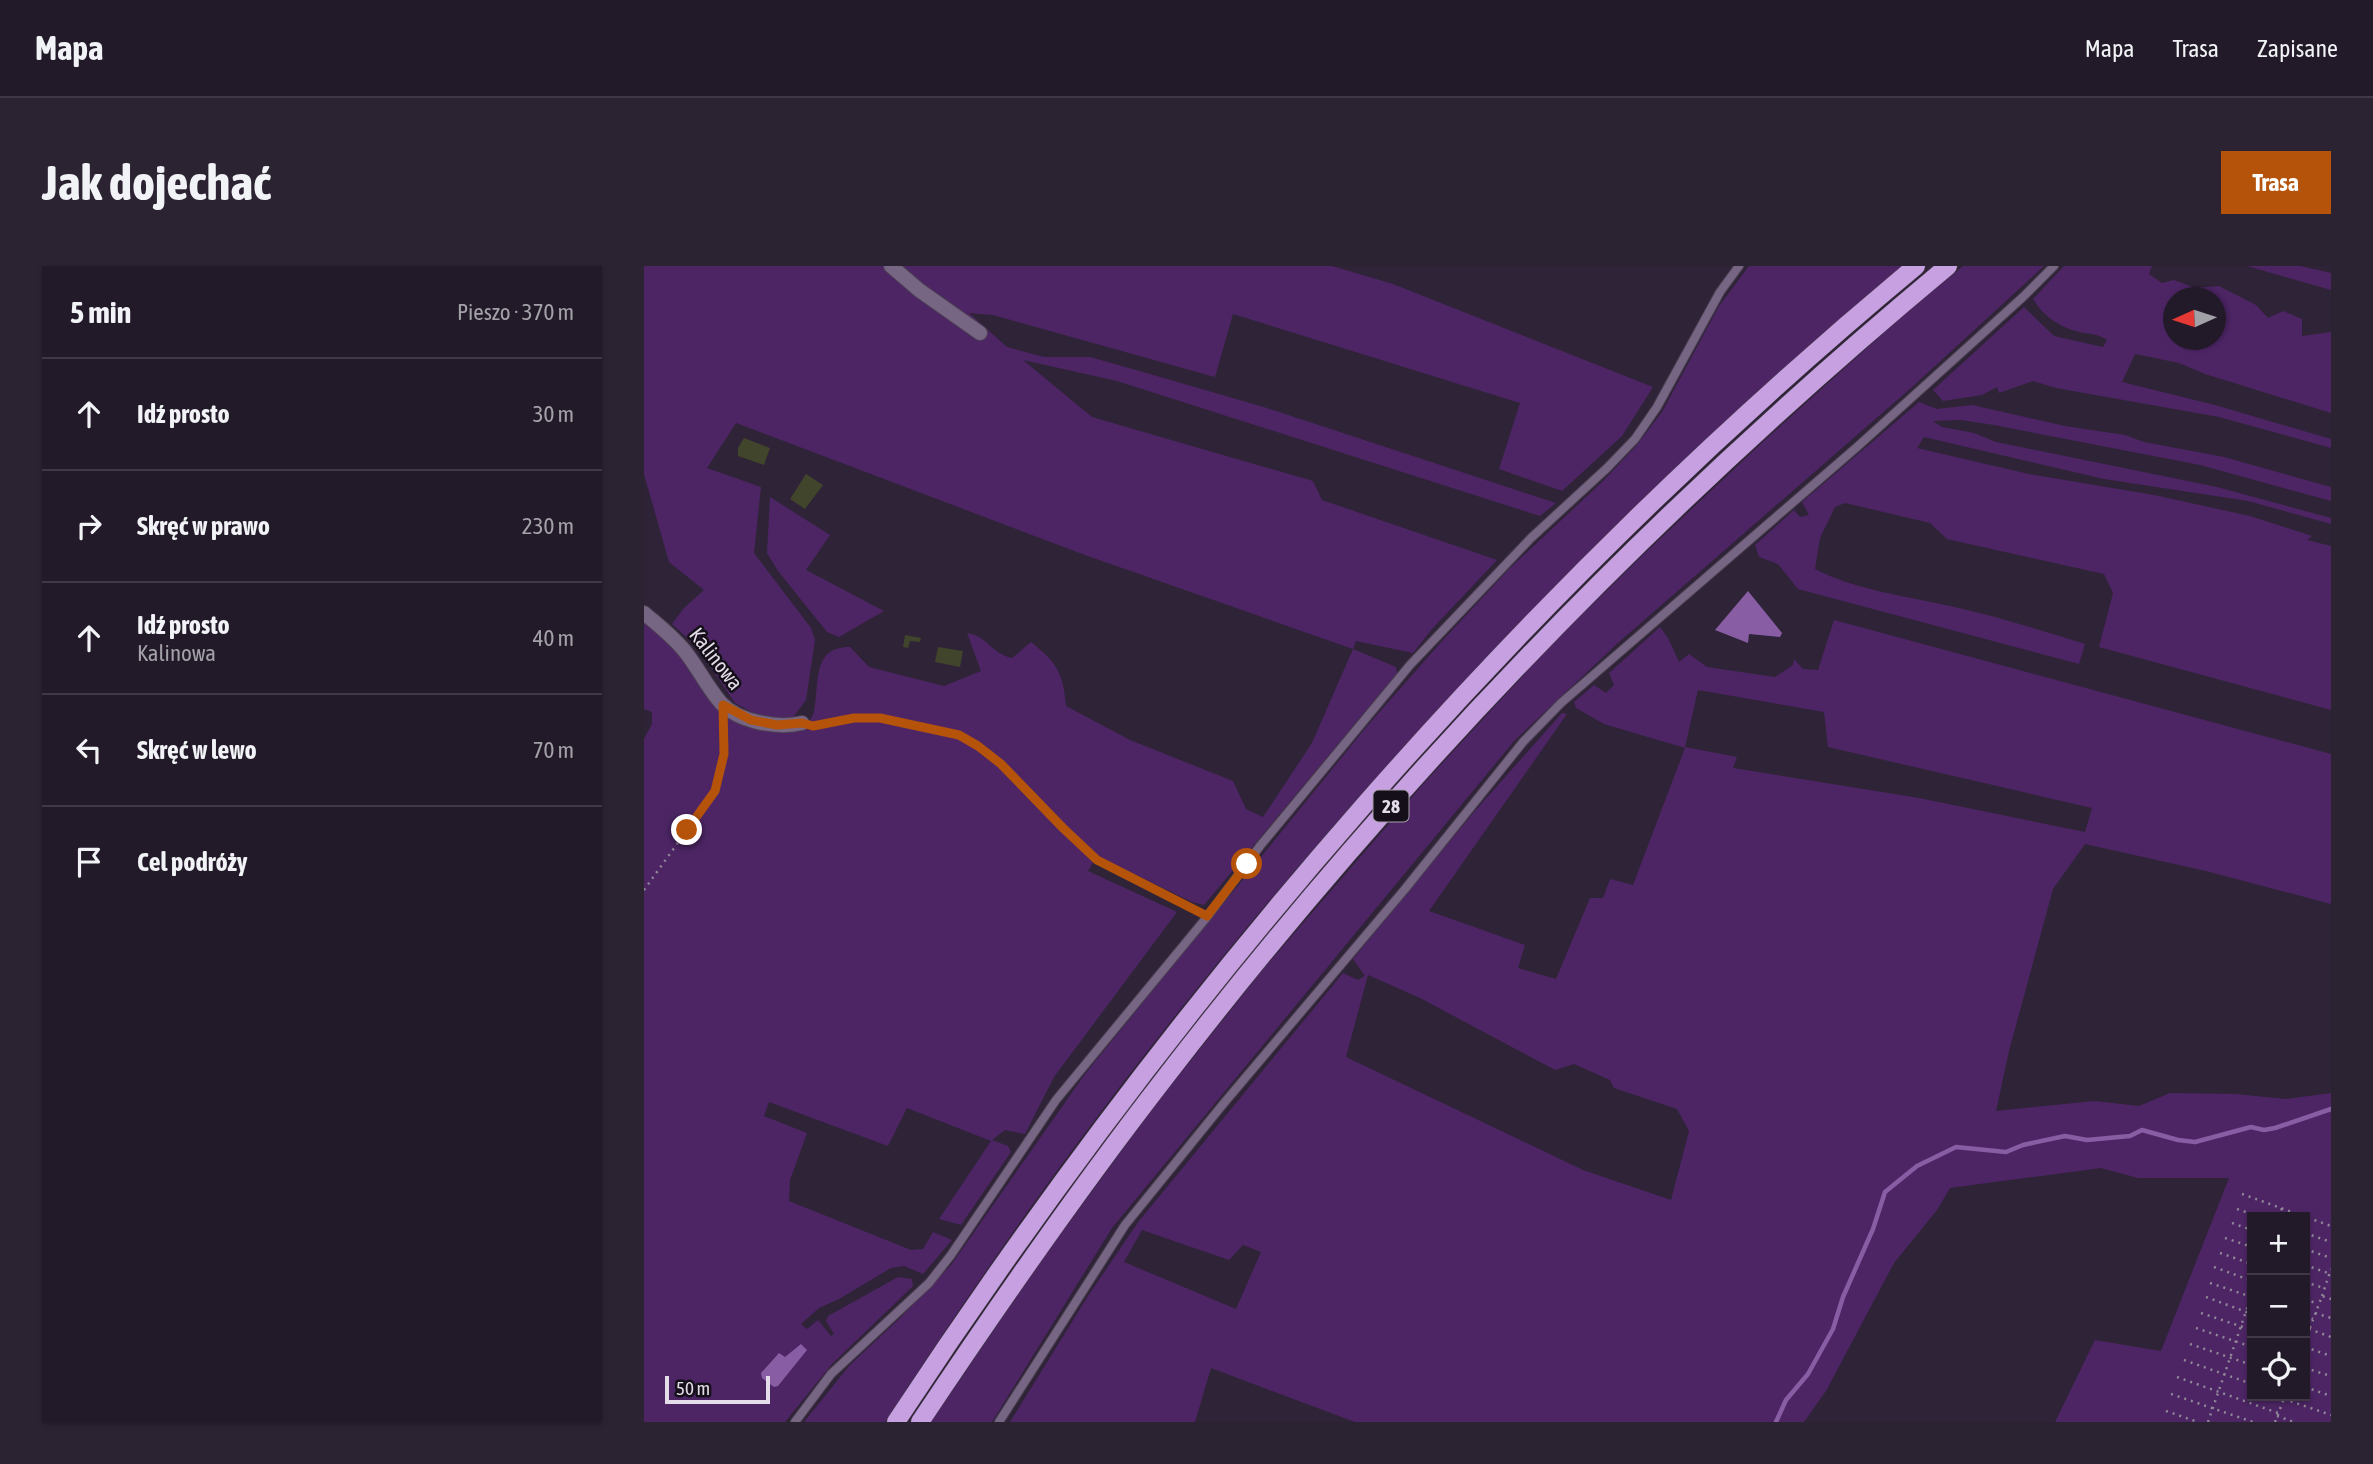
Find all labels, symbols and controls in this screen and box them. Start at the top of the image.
text: Mapa [35,29,103,67]
text: Mapa [2085,35,2134,62]
text: Trasa [2172,35,2219,62]
text: Zapisane [2257,35,2338,62]
button: Trasa [2221,151,2331,214]
text: Jak dojechać [42,154,271,210]
north arrow [2163,287,2226,350]
text: 5 min [70,295,131,329]
text: Pieszo · 370 m [457,299,574,325]
icon: ahead [70,395,108,433]
text: Idź prosto [137,399,230,429]
text: 30 m [533,401,574,427]
icon: right [70,507,108,545]
text: Skręć w prawo [137,511,270,541]
text: 230 m [522,513,574,539]
text: Idź prosto [137,610,230,640]
icon: ahead [70,619,108,657]
street label: Kalinowa [685,623,748,694]
text: 40 m [533,625,574,651]
text: Kalinowa [137,640,216,666]
icon: left [70,731,108,769]
text: Skręć w lewo [137,735,257,765]
text: 70 m [533,737,574,763]
road number: 28 [1374,790,1408,821]
route end [671,814,702,845]
icon: arrive [70,843,108,881]
text: Cel podróży [137,847,248,877]
route start [1231,848,1262,879]
map controls [2247,1212,2310,1401]
button: + [2247,1212,2310,1275]
button: − [2247,1275,2310,1338]
button: locate [2247,1338,2310,1401]
scale bar [665,1373,770,1405]
text: 50 m [676,1377,710,1399]

